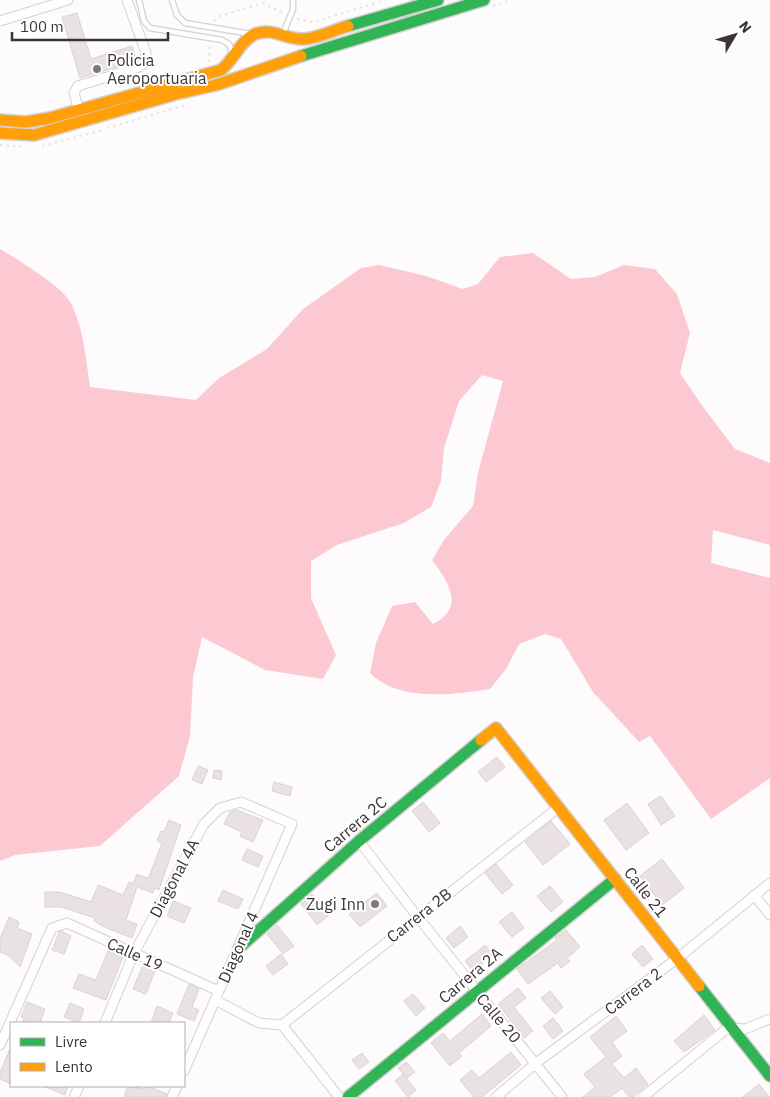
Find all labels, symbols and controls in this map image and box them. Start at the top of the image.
scale bar [12,10,169,42]
north arrow [710,10,760,60]
text: 100 m [20,17,64,36]
text: N [735,17,755,37]
place label: Policia Aeroportuaria [107,50,207,88]
marker: Policia Aeroportuaria [91,63,103,75]
street label: Carrera 2C [319,792,391,856]
street label: Diagonal 4A [145,835,203,921]
street label: Calle 21 [620,863,672,921]
street label: Carrera 2B [382,883,456,947]
place label: Zugi Inn [306,894,365,914]
marker: Zugi Inn [369,898,381,910]
street label: Diagonal 4 [213,908,263,986]
street label: Calle 19 [104,933,166,975]
street label: Carrera 2A [434,943,506,1007]
street label: Carrera 2 [600,963,666,1019]
street label: Calle 20 [472,989,526,1047]
legend [10,1022,185,1087]
text: Livre [55,1032,87,1051]
text: Lento [55,1057,93,1076]

